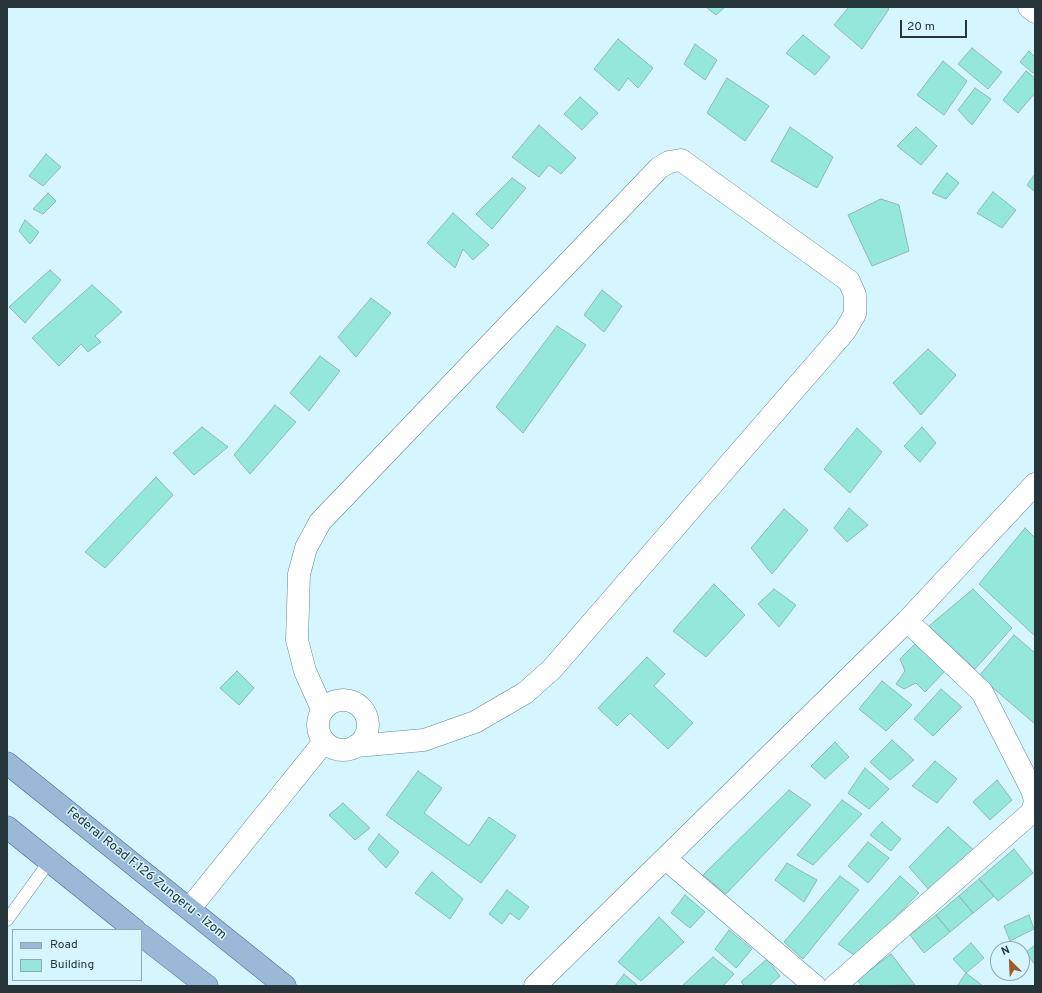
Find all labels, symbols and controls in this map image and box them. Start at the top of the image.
scale bar [902,12,969,38]
text: 20 m [907,19,935,35]
street label: Federal Road F.126 Zungeru - Izom [63,805,229,943]
legend [12,929,142,981]
text: Road [50,937,78,953]
north arrow [990,941,1030,981]
text: N [999,943,1012,959]
text: Building [50,957,94,973]

